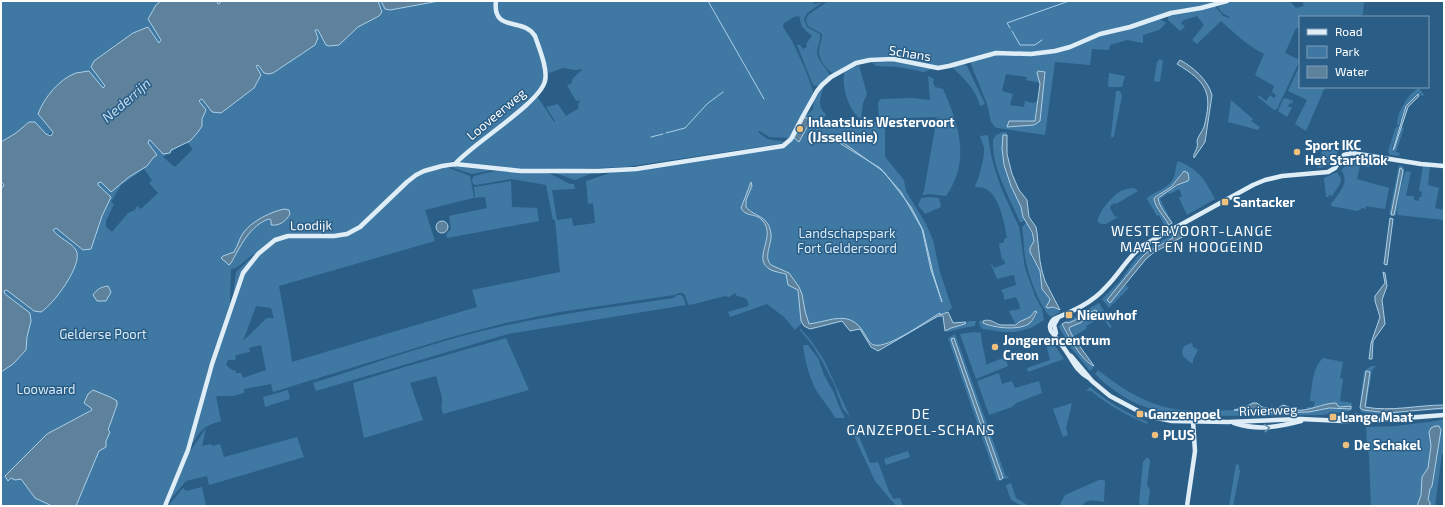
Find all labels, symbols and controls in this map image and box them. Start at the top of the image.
legend [1299,16,1429,88]
text: Road [1335,24,1363,38]
street label: Schans [888,42,932,64]
text: Park [1335,44,1360,58]
text: Water [1335,64,1369,78]
water label: Nederrijn [98,74,154,126]
street label: Looveerweg [463,85,529,143]
place label: Inlaatsluis Westervoort (IJssellinie) [808,114,955,145]
marker: Inlaatsluis Westervoort (IJssellinie) [795,124,805,134]
place label: Sport IKC Het Startblok [1305,137,1388,168]
marker: Sport IKC Het Startblok [1292,147,1302,157]
place label: Santacker [1233,194,1296,210]
marker: Santacker [1220,197,1230,207]
street label: Loodijk [290,217,332,233]
district label: WESTERVOORT-LANGE MAAT EN HOOGEIND [1111,222,1273,255]
park label: Landschapspark Fort Geldersoord [797,225,897,256]
place label: Nieuwhof [1077,307,1138,323]
marker: Nieuwhof [1064,310,1074,320]
park label: Gelderse Poort [59,326,147,342]
place label: Jongerencentrum Creon [1003,332,1110,363]
marker: Jongerencentrum Creon [990,342,1000,352]
park label: Loowaard [17,381,75,397]
street label: Rivierweg [1238,401,1298,419]
district label: DE GANZEPOEL-SCHANS [847,405,995,438]
place label: Ganzenpoel [1148,406,1221,422]
marker: Ganzenpoel [1135,409,1145,419]
place label: Lange Maat [1341,409,1414,425]
marker: Lange Maat [1328,412,1338,422]
one-way arrow [1264,423,1270,432]
place label: PLUS [1163,427,1195,443]
marker: PLUS [1150,430,1160,440]
place label: De Schakel [1354,437,1422,453]
marker: De Schakel [1341,440,1351,450]

